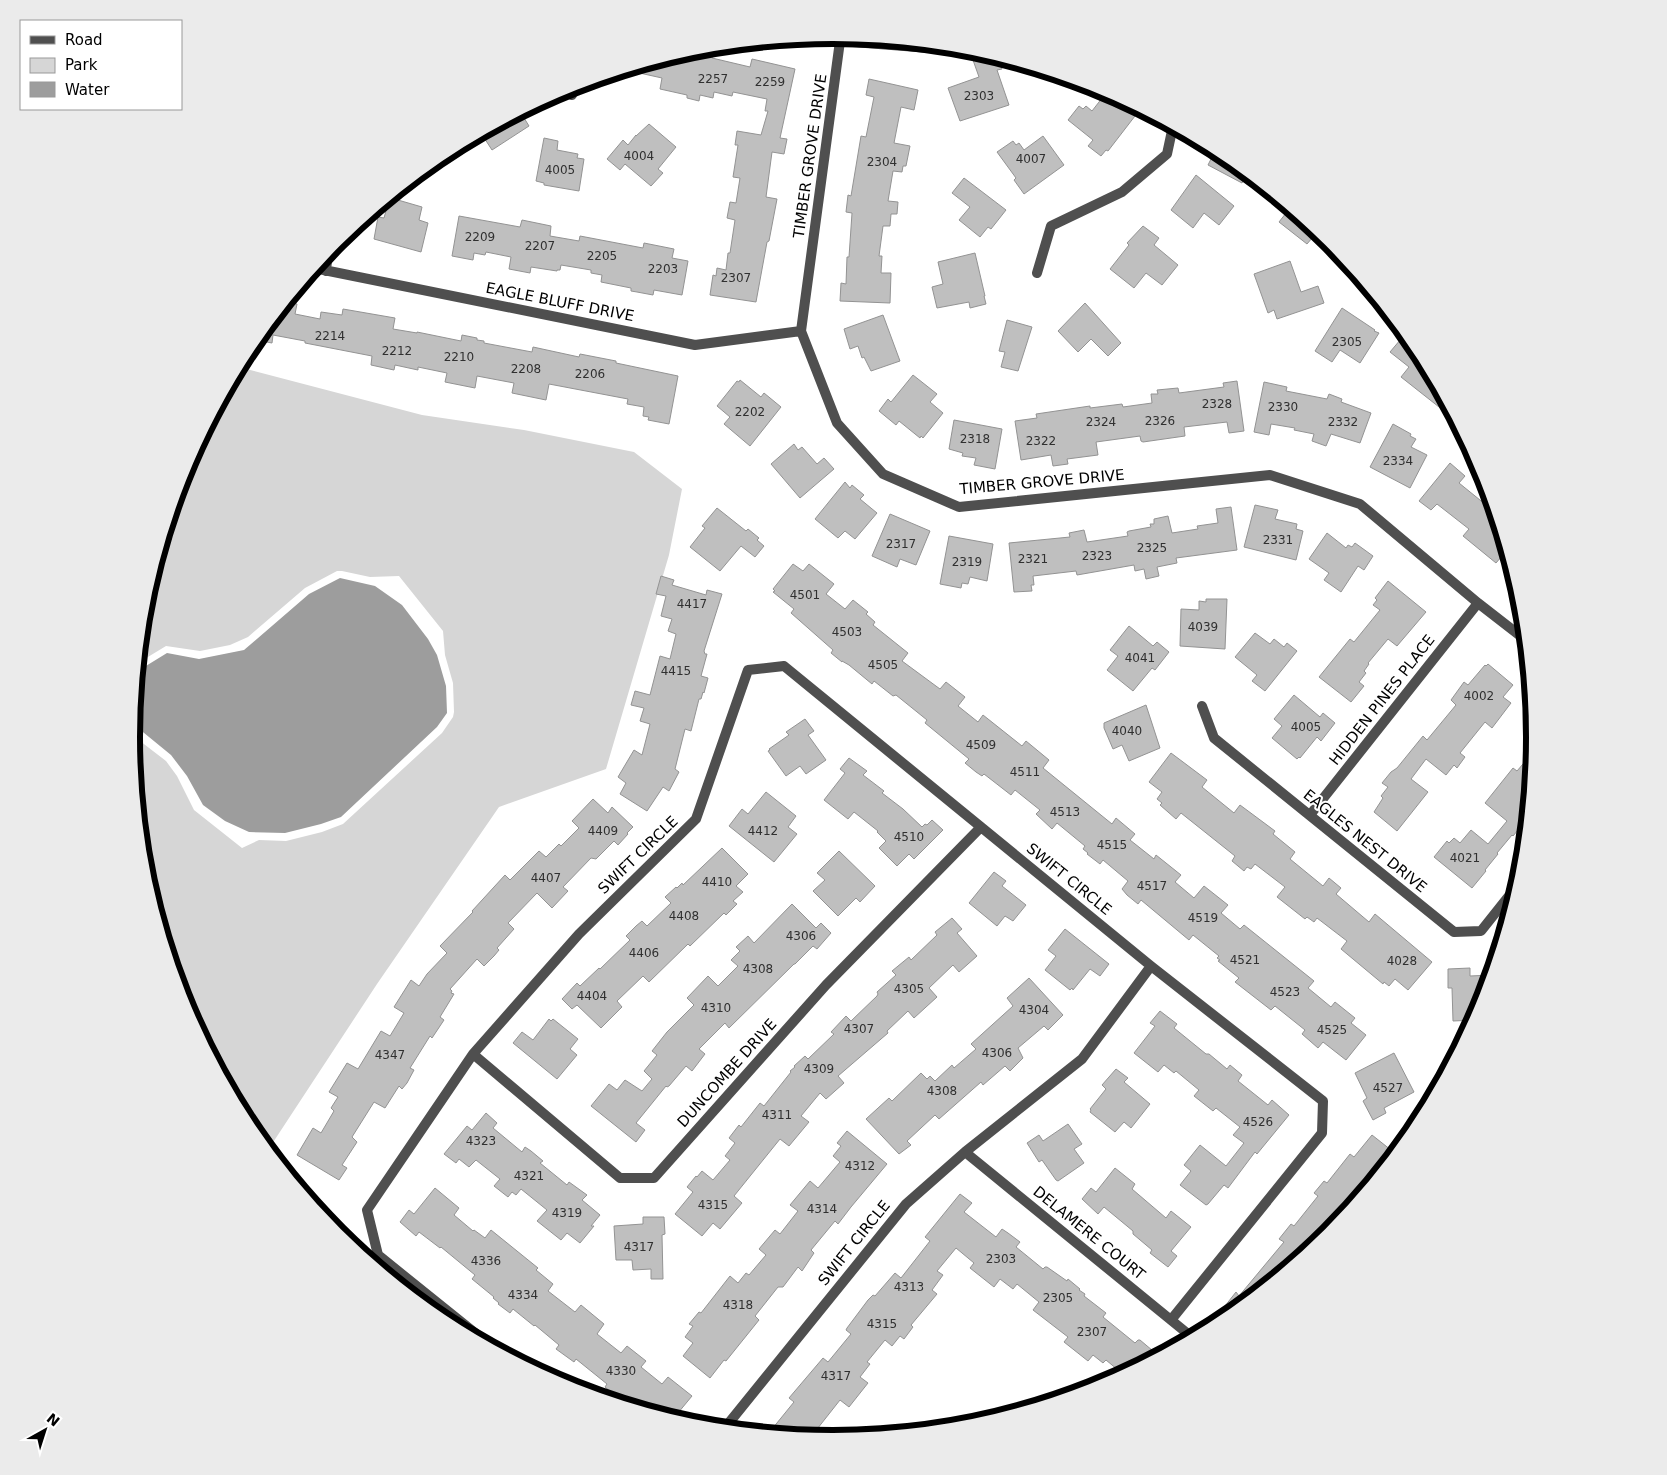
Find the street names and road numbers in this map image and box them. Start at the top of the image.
street label: TIMBER GROVE DRIVE [789,73,830,240]
street label: EAGLE BLUFF DRIVE [484,279,636,325]
street label: TIMBER GROVE DRIVE [958,466,1125,498]
street label: HIDDEN PINES PLACE [1326,631,1438,769]
street label: EAGLES NEST DRIVE [1300,786,1430,896]
street label: SWIFT CIRCLE [594,812,682,898]
street label: SWIFT CIRCLE [1023,839,1115,919]
street label: DUNCOMBE DRIVE [674,1015,780,1131]
street label: DELAMERE COURT [1029,1182,1149,1284]
street label: SWIFT CIRCLE [814,1197,894,1289]

